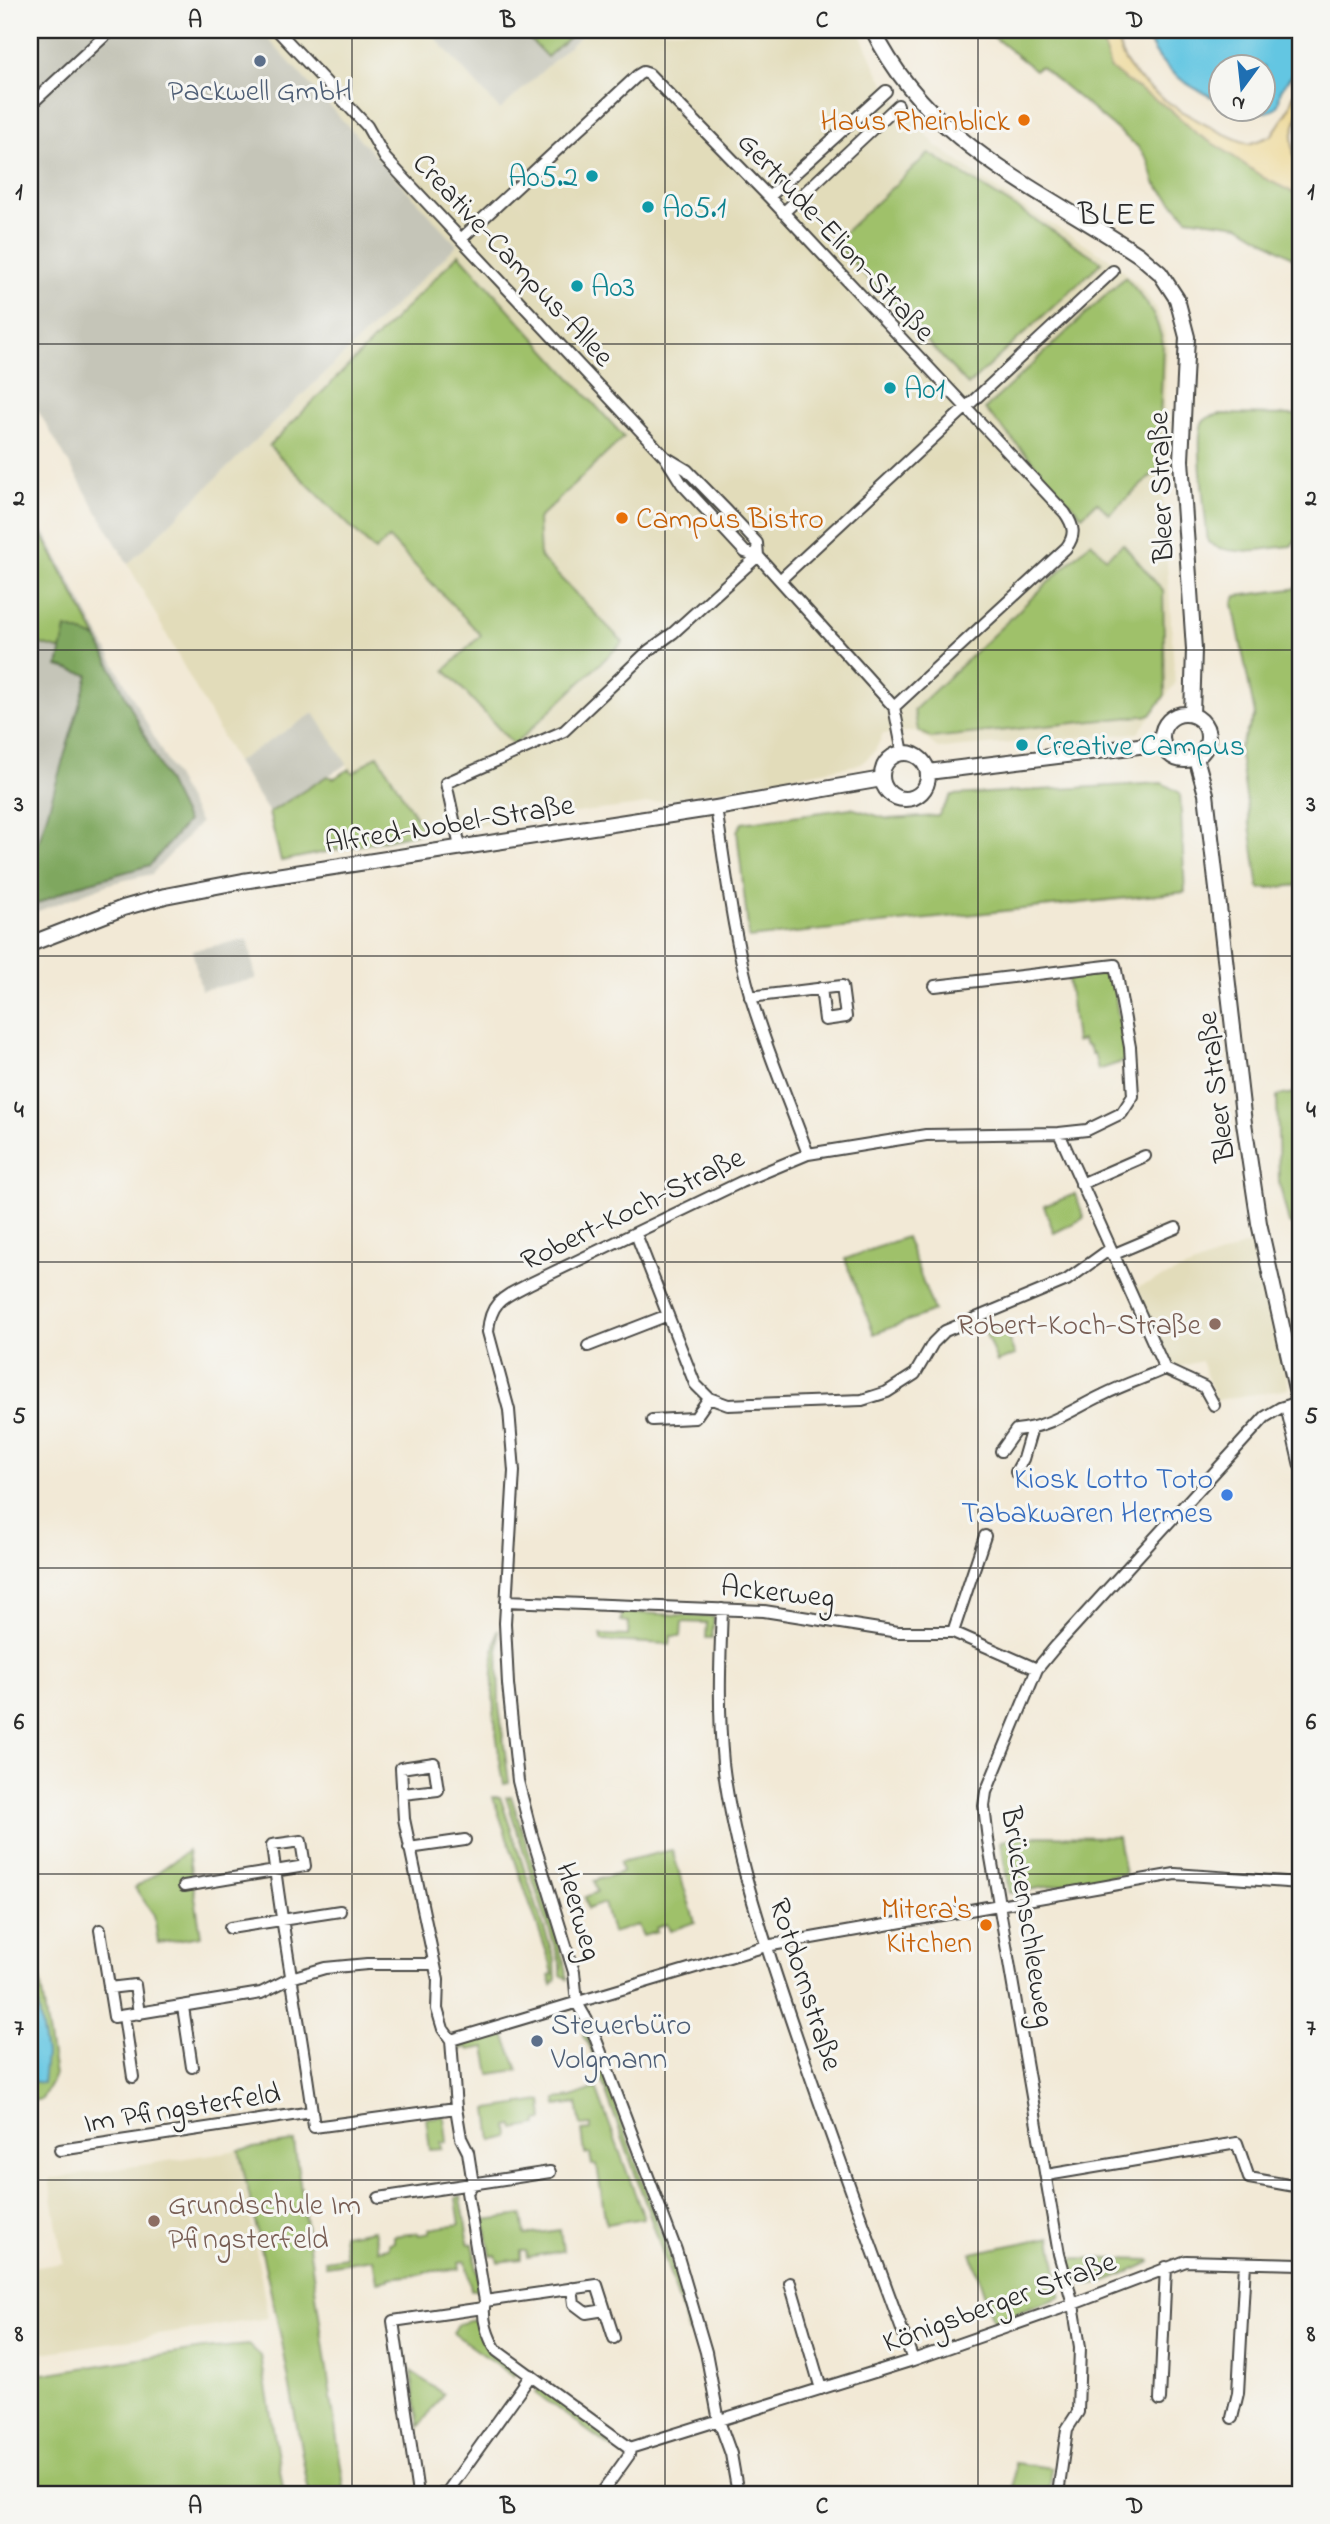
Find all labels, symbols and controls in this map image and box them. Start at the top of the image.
text: A [188,5,202,38]
text: B [499,5,516,38]
text: C [816,5,829,38]
text: D [1126,5,1143,38]
north arrow [1208,52,1278,122]
marker: Packwell GmbH [252,53,268,69]
place label: Packwell GmbH [168,71,352,115]
text: N [1228,87,1248,117]
place label: Haus Rheinblick [820,101,1011,145]
marker: Haus Rheinblick [1016,112,1032,128]
street label: Gertrude-Elion-Straße [725,123,945,354]
street label: Creative-Campus-Allee [400,144,624,379]
place label: A05.2 [508,157,578,201]
marker: A05.2 [584,168,600,184]
text: 1 [15,177,23,210]
text: 1 [1307,177,1315,210]
place label: A05.1 [662,188,726,232]
district label: BLEE [1077,193,1158,240]
marker: A05.1 [640,199,656,215]
place label: A03 [591,267,635,311]
marker: A03 [569,278,585,294]
place label: A01 [904,369,945,413]
marker: A01 [882,380,898,396]
street label: Bleer Straße [1138,410,1188,564]
text: 2 [12,483,25,516]
text: 2 [1304,483,1317,516]
place label: Campus Bistro [636,499,824,543]
marker: Campus Bistro [614,510,630,526]
place label: Creative Campus [1036,726,1245,770]
marker: Creative Campus [1014,737,1030,753]
street label: Alfred-Nobel-Straße [322,784,578,867]
text: 3 [13,789,24,822]
text: 3 [1305,789,1316,822]
street label: Bleer Straße [1187,1008,1249,1165]
text: 4 [14,1095,24,1128]
text: 4 [1306,1095,1316,1128]
street label: Robert-Koch-Straße [514,1137,753,1284]
place label: Robert-Koch-Straße [957,1305,1202,1349]
marker: Robert-Koch-Straße [1207,1316,1223,1332]
text: 5 [12,1401,26,1434]
text: 5 [1304,1401,1318,1434]
place label: Kiosk Lotto Toto Tabakwaren Hermes [961,1459,1213,1537]
marker: Kiosk Lotto Toto Tabakwaren Hermes [1219,1487,1235,1503]
street label: Ackerweg [719,1566,837,1622]
text: 6 [14,1707,25,1740]
text: 6 [1306,1707,1317,1740]
street label: Brückenschleeweg [987,1803,1065,2031]
street label: Heerweg [542,1858,612,1966]
place label: Mitera's Kitchen [881,1889,972,1967]
street label: Rotdornstraße [756,1893,853,2077]
marker: Mitera's Kitchen [978,1917,994,1933]
place label: Steuerbüro Volgmann [550,2005,691,2083]
text: 7 [14,2013,24,2046]
text: 7 [1306,2013,1316,2046]
marker: Steuerbüro Volgmann [529,2033,545,2049]
street label: Im Pfingsterfeld [81,2073,284,2147]
place label: Grundschule Im Pfingsterfeld [168,2185,361,2263]
marker: Grundschule Im Pfingsterfeld [146,2213,162,2229]
street label: Königsberger Straße [877,2241,1123,2366]
text: 8 [14,2319,24,2352]
text: 8 [1306,2319,1316,2352]
text: A [188,2491,202,2524]
text: B [499,2491,516,2524]
text: C [816,2491,829,2524]
text: D [1126,2491,1143,2524]

